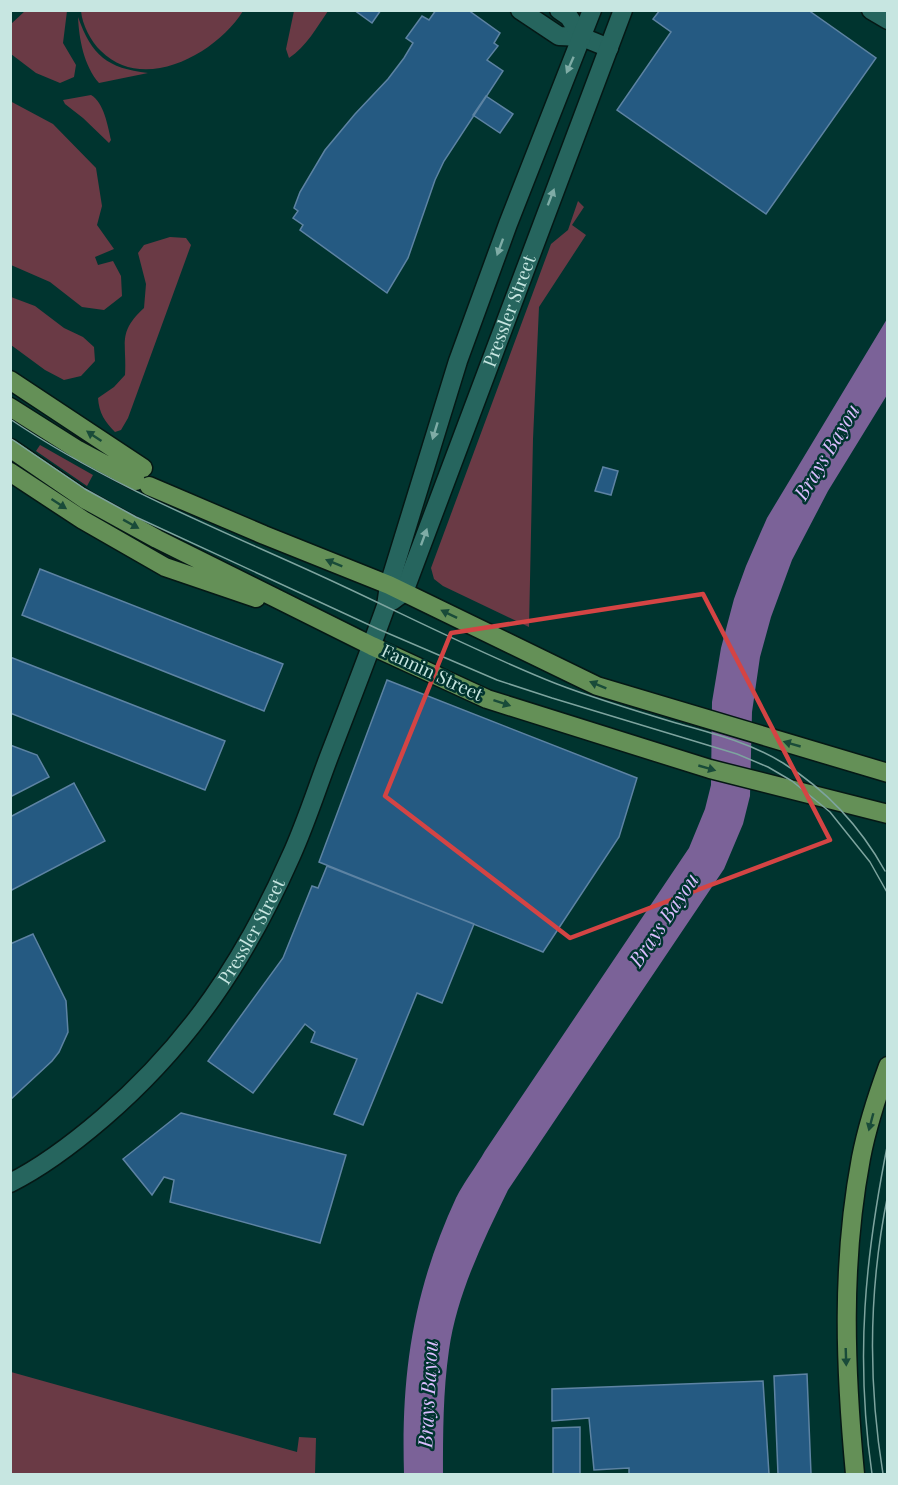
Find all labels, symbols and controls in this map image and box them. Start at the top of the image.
one-way arrow [565,56,574,73]
one-way arrow [547,188,557,206]
one-way arrow [494,238,504,256]
street label: Pressler Street [477,251,541,370]
water label: Brays Bayou [786,398,865,505]
one-way arrow [430,422,440,440]
one-way arrow [86,431,102,442]
one-way arrow [51,499,68,510]
one-way arrow [123,519,140,529]
one-way arrow [420,528,429,546]
one-way arrow [325,558,343,568]
one-way arrow [441,610,458,619]
street label: Fannin Street [378,638,488,706]
one-way arrow [589,680,607,689]
one-way arrow [493,699,511,709]
one-way arrow [783,739,801,748]
one-way arrow [698,764,716,773]
water label: Brays Bayou [621,867,704,972]
street label: Pressler Street [212,874,290,989]
one-way arrow [865,1113,875,1131]
water label: Brays Bayou [410,1340,443,1449]
one-way arrow [841,1348,851,1367]

